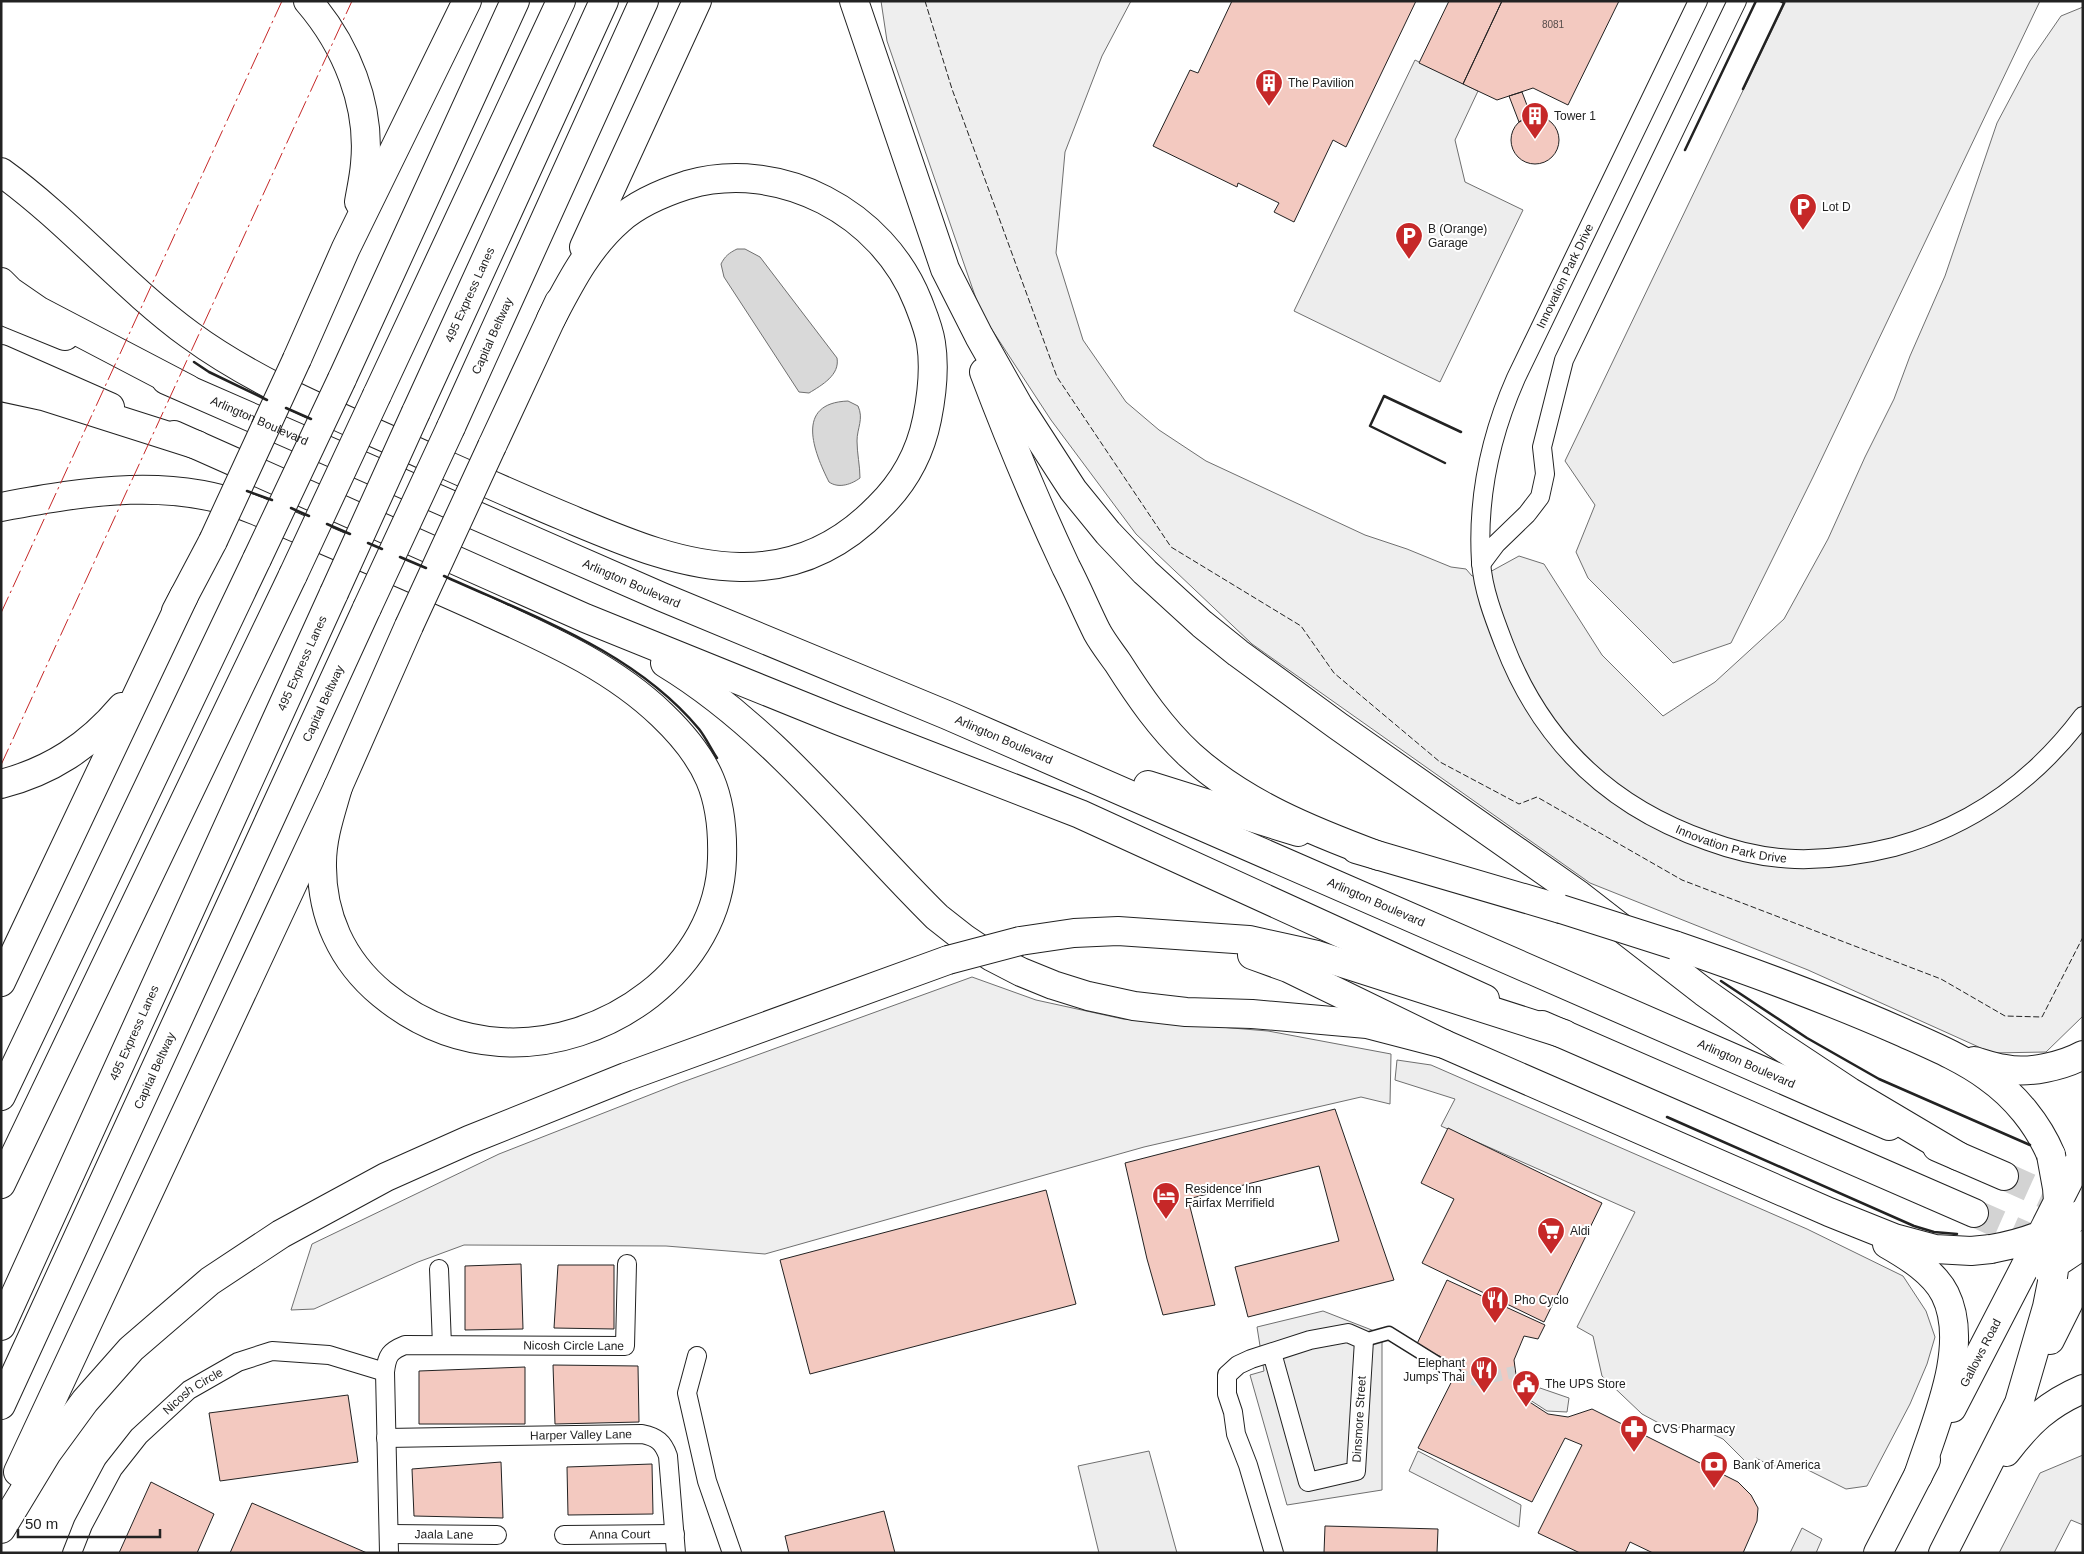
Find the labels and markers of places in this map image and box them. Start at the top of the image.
building icon: The Pavilion [1254,68,1284,107]
place label: The Pavilion [1288,76,1354,90]
building icon: Tower 1 [1520,101,1550,140]
place label: Tower 1 [1554,109,1596,123]
parking icon: Lot D [1788,192,1818,231]
place label: Lot D [1822,200,1851,214]
parking icon: B (Orange) Garage [1394,221,1424,260]
place label: B (Orange) Garage [1428,222,1487,250]
hotel icon: Residence Inn Fairfax Merrifield [1151,1181,1181,1220]
place label: Residence Inn Fairfax Merrifield [1185,1182,1274,1210]
supermarket icon: Aldi [1536,1216,1566,1255]
place label: Aldi [1570,1224,1590,1238]
restaurant icon: Pho Cyclo [1480,1285,1510,1324]
place label: Pho Cyclo [1514,1293,1569,1307]
restaurant icon: Elephant Jumps Thai [1469,1355,1499,1394]
place label: Elephant Jumps Thai [1403,1356,1466,1384]
public building icon: The UPS Store [1511,1369,1541,1408]
place label: The UPS Store [1545,1377,1626,1391]
pharmacy icon: CVS Pharmacy [1619,1414,1649,1453]
place label: CVS Pharmacy [1653,1422,1735,1436]
bank icon: Bank of America [1699,1450,1729,1489]
place label: Bank of America [1733,1458,1821,1472]

